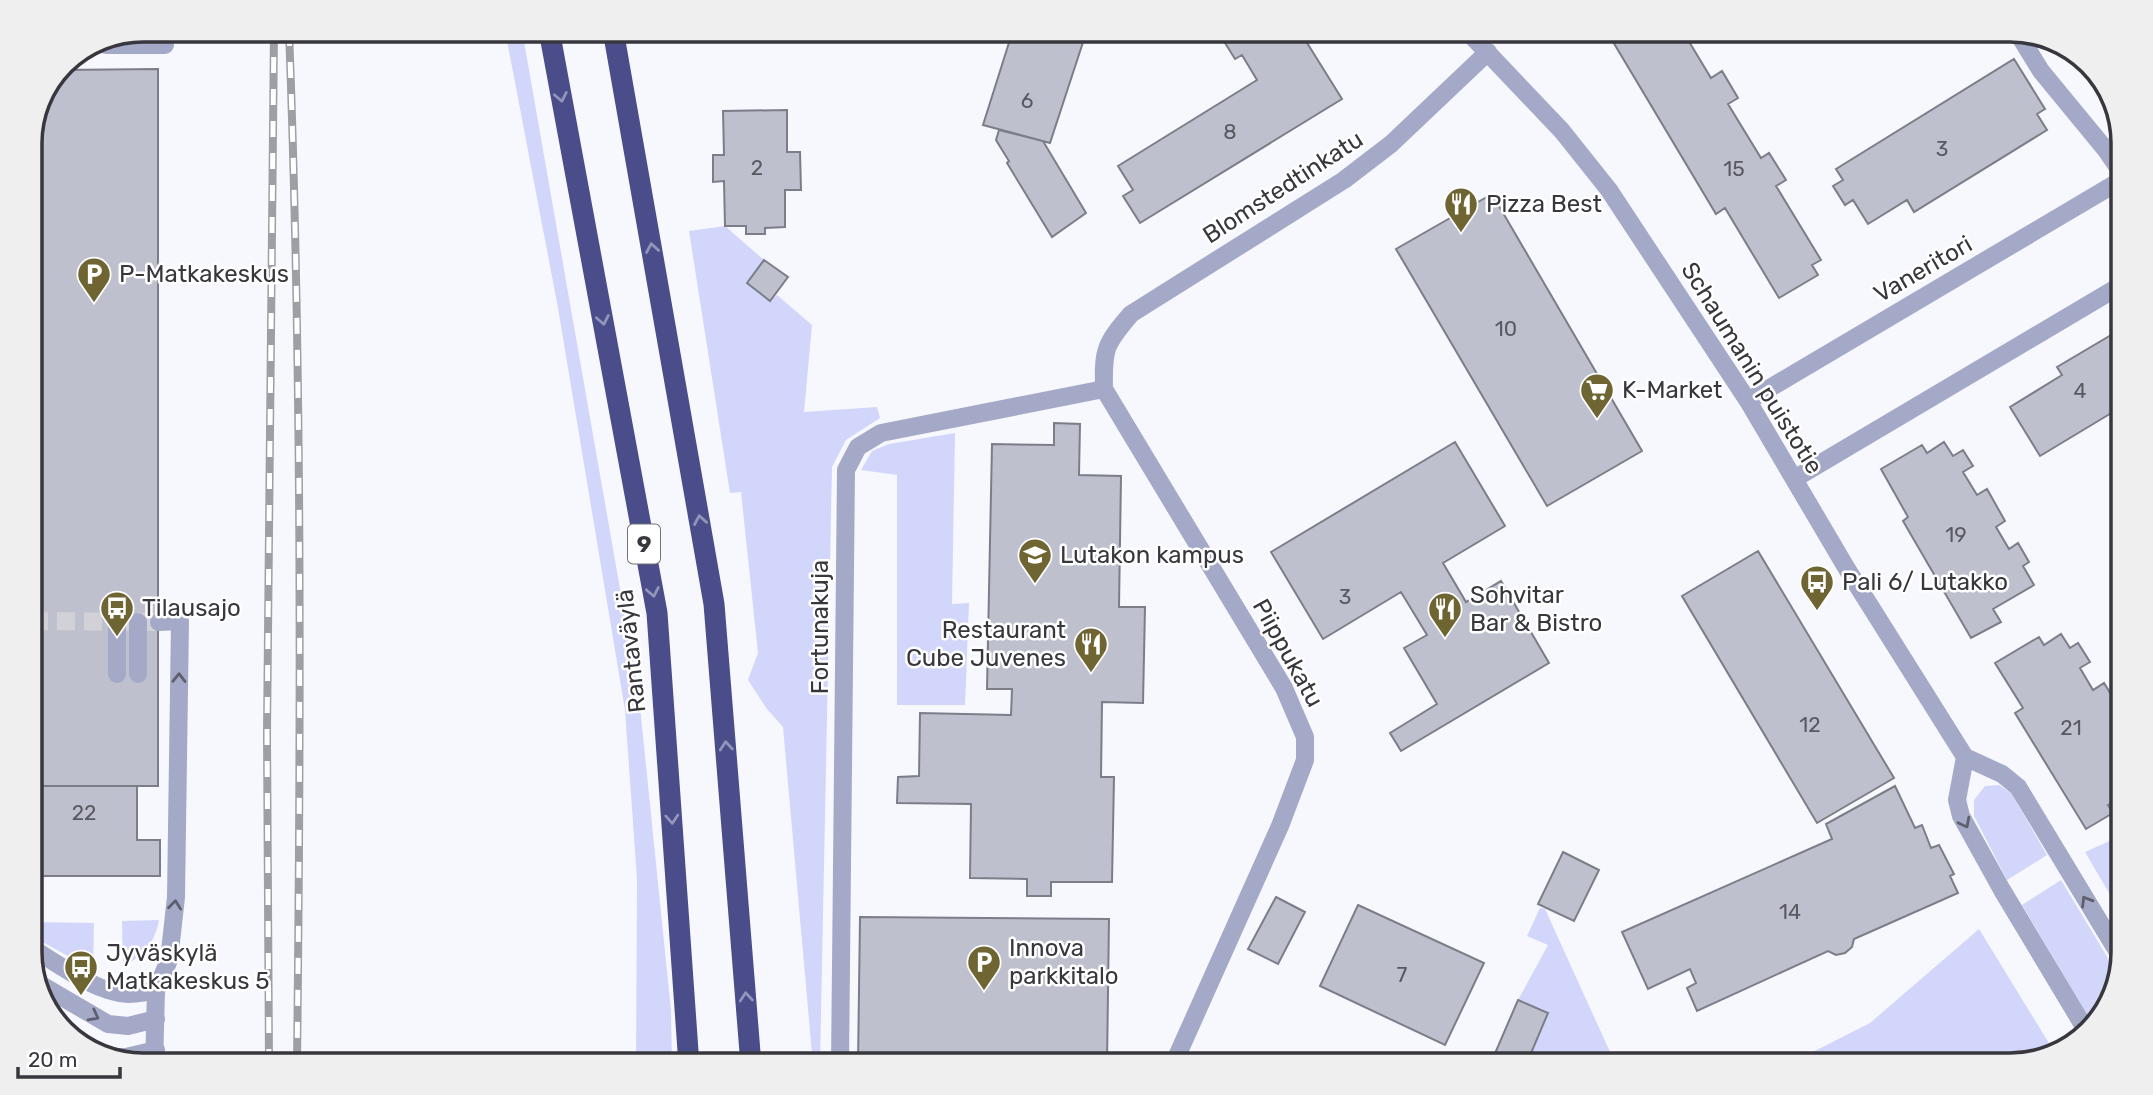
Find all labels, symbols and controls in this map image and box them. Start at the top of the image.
house number: 6 [1021,88,1033,113]
one-way arrow [553,91,568,103]
house number: 8 [1223,119,1237,144]
street label: Blomstedtinkatu [1198,125,1368,249]
house number: 3 [1936,136,1948,161]
house number: 2 [751,155,763,180]
house number: 15 [1723,156,1745,181]
restaurant icon: Pizza Best [1442,185,1480,234]
place label: Pizza Best [1486,190,1602,218]
street label: Vaneritori [1869,230,1977,308]
one-way arrow [645,242,660,254]
parking icon: P-Matkakeskus [75,255,113,304]
street label: Schaumanin puistotie [1675,257,1829,479]
place label: P-Matkakeskus [119,260,289,288]
one-way arrow [595,315,610,326]
house number: 10 [1495,316,1517,341]
supermarket icon: K-Market [1578,371,1616,420]
place label: K-Market [1622,376,1722,404]
house number: 4 [2073,378,2087,403]
one-way arrow [693,514,708,526]
house number: 19 [1945,522,1967,547]
road number: 9 [628,524,660,564]
school or university icon: Lutakon kampus [1016,536,1054,585]
place label: Lutakon kampus [1060,541,1244,569]
street label: Fortunakuja [806,560,834,694]
bus stop icon: Pali 6/ Lutakko [1798,563,1836,612]
place label: Pali 6/ Lutakko [1842,568,2008,596]
place label: Sohvitar Bar & Bistro [1470,581,1602,637]
house number: 3 [1339,584,1351,609]
one-way arrow [645,586,660,598]
street label: Rantaväylä [611,588,651,714]
bus stop icon: Tilausajo [98,589,136,638]
restaurant icon: Sohvitar Bar & Bistro [1426,590,1464,639]
place label: Tilausajo [142,594,241,622]
street label: Piippukatu [1247,594,1329,712]
place label: Restaurant Cube Juvenes [906,616,1066,672]
restaurant icon: Restaurant Cube Juvenes [1072,625,1110,674]
one-way arrow [171,672,187,683]
house number: 12 [1799,712,1821,737]
house number: 21 [2060,715,2082,740]
one-way arrow [719,740,734,751]
house number: 22 [72,800,96,825]
one-way arrow [664,814,679,825]
one-way arrow [1957,816,1971,828]
one-way arrow [2081,896,2094,909]
one-way arrow [167,899,182,910]
house number: 14 [1779,899,1801,924]
place label: Innova parkkitalo [1009,934,1119,990]
place label: Jyväskylä Matkakeskus 5 [106,939,270,995]
parking icon: Innova parkkitalo [965,943,1003,992]
bus stop icon: Jyväskylä Matkakeskus 5 [62,948,100,997]
house number: 7 [1397,962,1408,987]
one-way arrow [739,991,754,1002]
one-way arrow [87,1008,99,1021]
scale bar [18,1036,119,1080]
text: 20 m [28,1047,77,1072]

